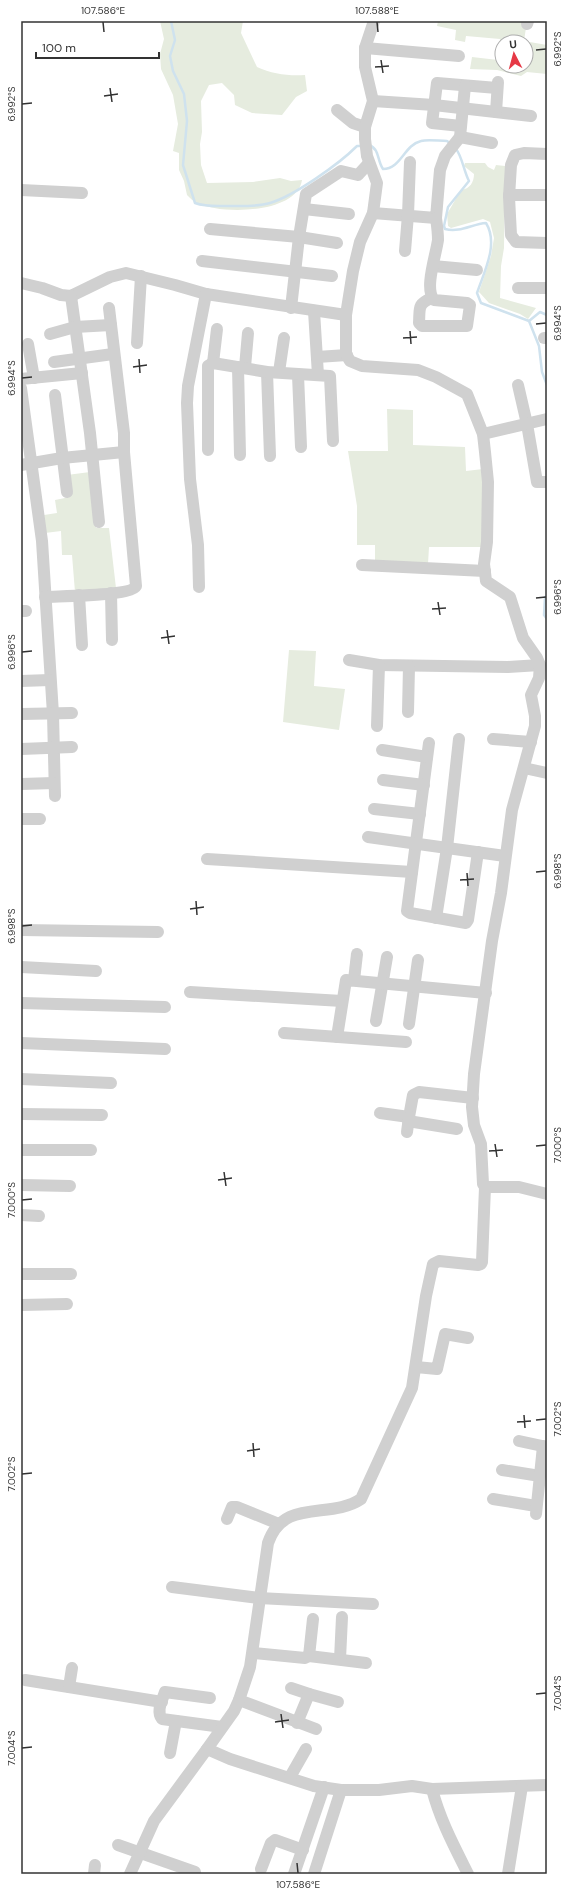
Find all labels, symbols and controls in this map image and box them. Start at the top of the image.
text: 107.586°E [81,4,125,17]
text: 107.588°E [355,4,399,17]
text: 6.992°S [551,31,564,66]
scale bar [36,34,159,60]
north arrow [494,34,534,74]
text: U [508,37,517,51]
text: 100 m [42,40,76,56]
text: 6.992°S [5,86,18,121]
text: 6.994°S [551,305,564,341]
text: 6.994°S [5,360,18,396]
text: 6.996°S [551,579,564,615]
text: 6.996°S [5,634,18,670]
text: 6.998°S [551,853,564,889]
text: 6.998°S [5,908,18,944]
text: 7.000°S [551,1127,564,1163]
text: 7.000°S [5,1182,18,1218]
text: 7.002°S [551,1401,564,1436]
text: 7.002°S [5,1456,18,1491]
text: 7.004°S [551,1675,564,1711]
text: 7.004°S [5,1730,18,1766]
text: 107.586°E [276,1878,320,1891]

